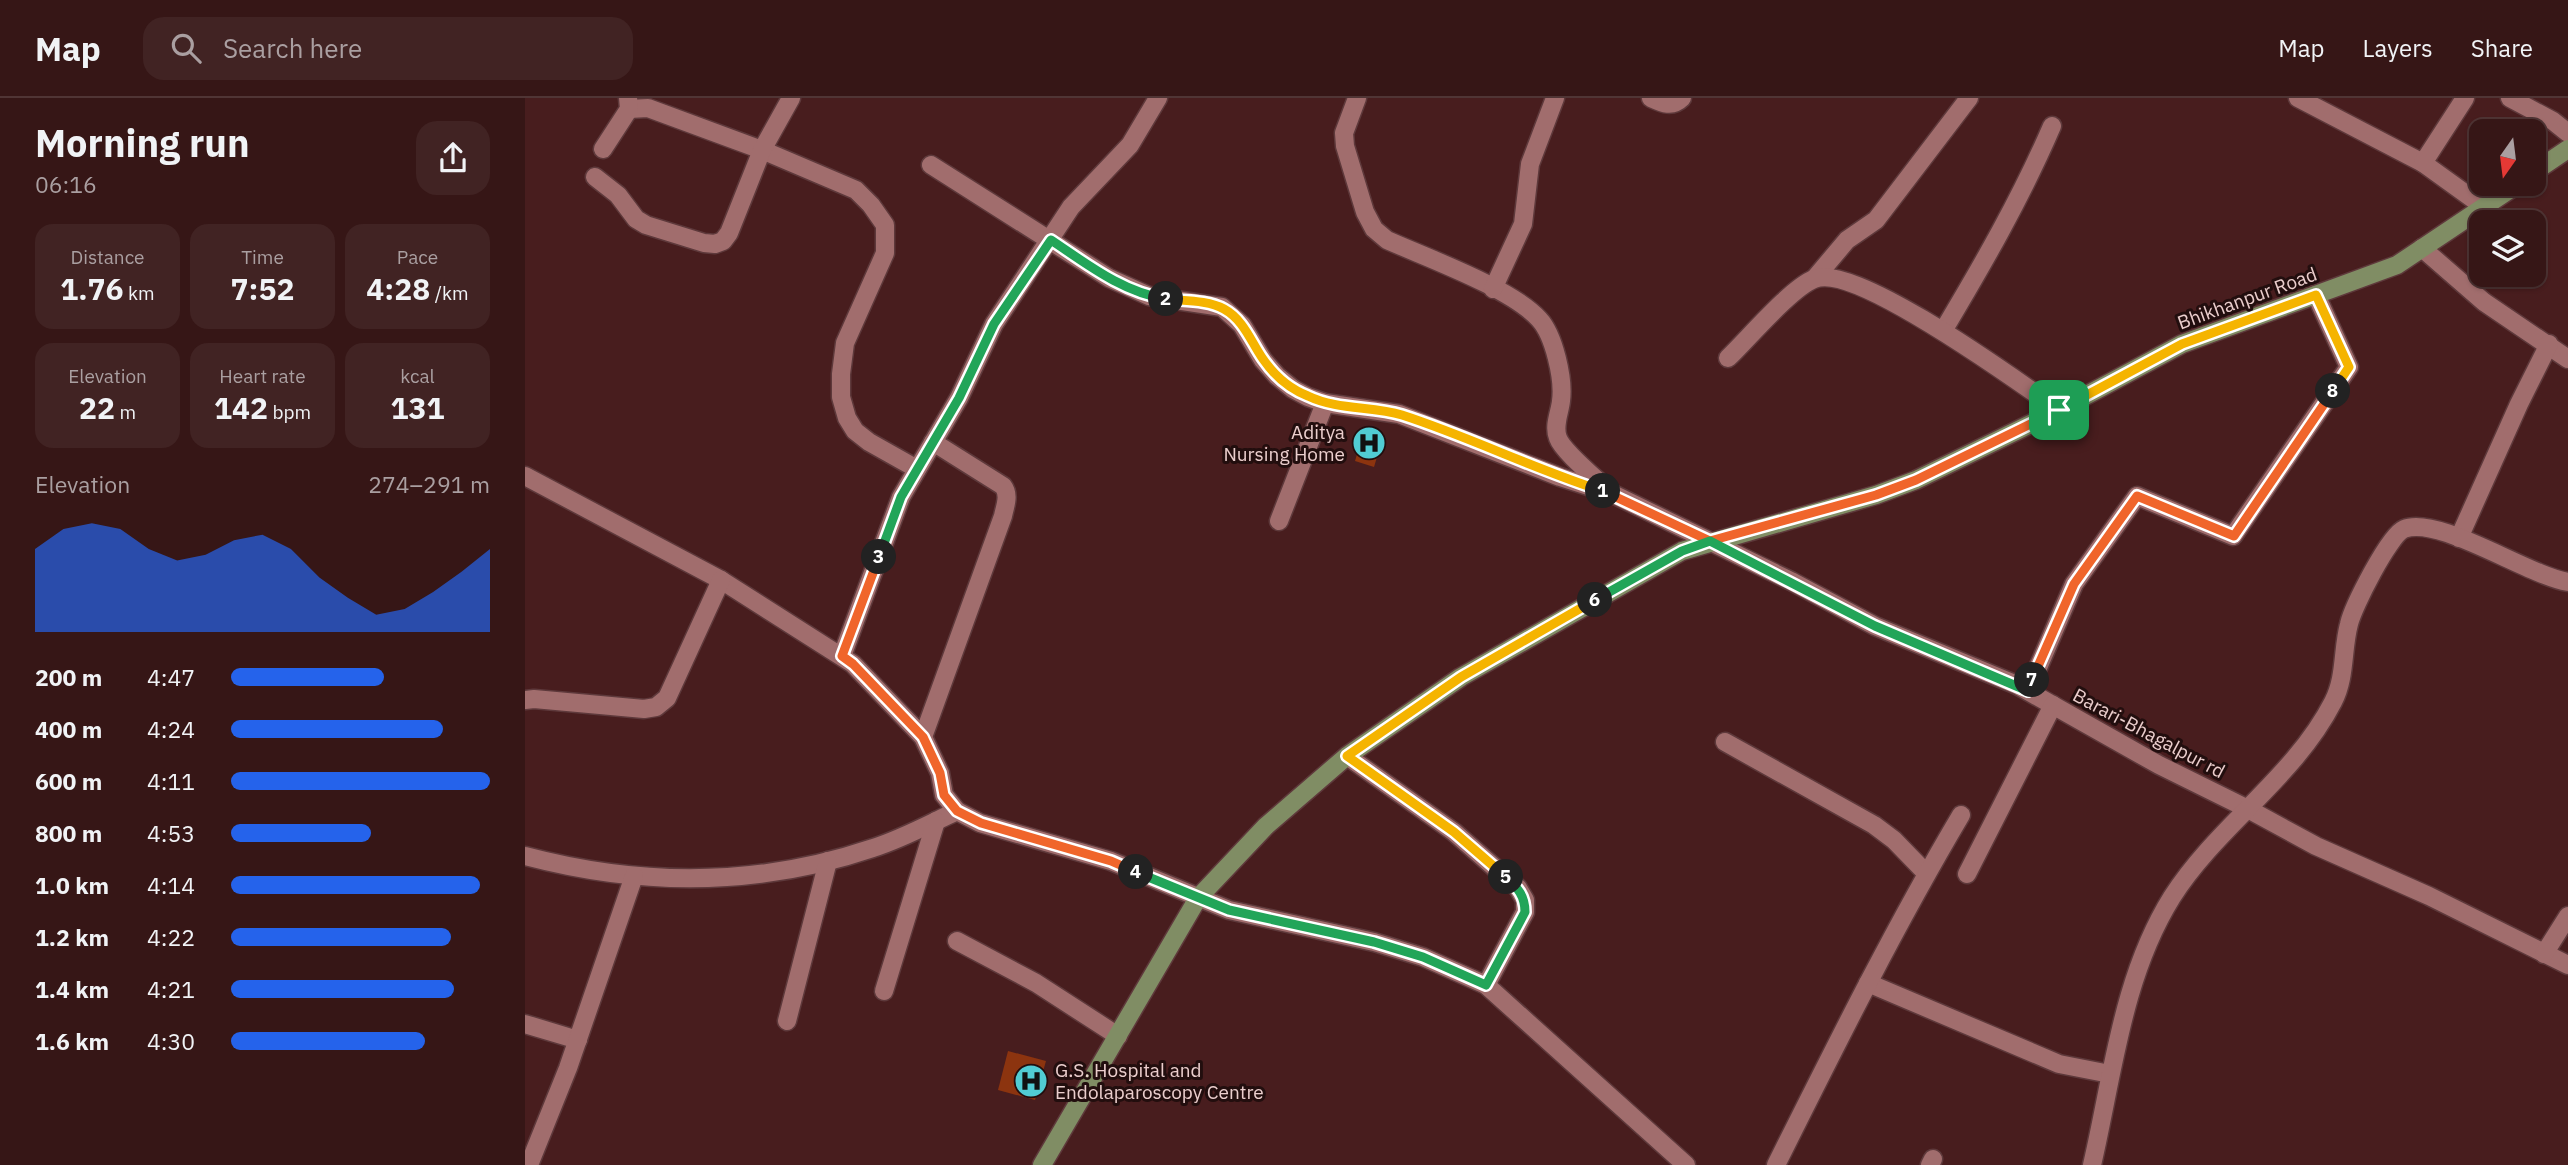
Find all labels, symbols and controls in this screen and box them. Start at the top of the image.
search box [143,17,633,80]
text: Map [35,27,101,70]
icon: search [167,29,205,67]
text: Search here [223,31,362,65]
text: Map [2278,32,2325,64]
text: Layers [2363,32,2433,64]
text: Share [2471,32,2533,64]
text: Morning run [35,118,250,167]
north arrow [2469,119,2546,196]
map controls [2469,119,2546,287]
button: share [416,121,490,195]
text: 06:16 [35,169,97,199]
button: layers [2469,210,2546,287]
text: Distance [70,245,145,269]
text: Time [241,245,284,269]
text: Pace [397,245,438,269]
street label: Bhikhanpur Road [2174,262,2320,334]
text: 1.76 [60,269,124,308]
text: 7:52 [231,269,294,308]
text: 4:28 [366,269,430,308]
text: km [124,281,155,305]
text: /km [430,281,469,305]
pin: 2 [1149,282,1183,316]
text: 2 [1160,286,1171,310]
text: Elevation [68,364,147,388]
text: Heart rate [219,364,306,388]
text: kcal [400,364,435,388]
pin: 8 [2315,374,2351,408]
text: 8 [2327,378,2338,402]
pin [2029,380,2089,440]
text: 22 [79,388,115,427]
text: 142 [214,388,268,427]
text: 131 [391,388,445,427]
icon: arrive [2040,391,2078,429]
text: m [115,400,136,424]
text: bpm [268,400,311,424]
place label: Aditya Nursing Home [1223,420,1345,466]
hospital icon: Aditya Nursing Home [1350,424,1388,462]
text: Elevation [35,469,130,499]
text: 274–291 m [368,469,490,499]
pin: 1 [1585,474,1621,508]
text: 1 [1597,478,1608,502]
pin: 3 [861,540,897,574]
text: 3 [873,544,884,568]
pin: 6 [1577,582,1613,618]
text: 6 [1589,587,1600,611]
text: 200 m [35,662,102,692]
text: 4:47 [147,662,195,692]
pin: 7 [2015,662,2049,698]
text: 7 [2026,667,2037,691]
street label: Barari-Bhagalpur rd [2069,683,2229,783]
text: 400 m [35,714,102,744]
text: 4:24 [147,714,195,744]
text: 600 m [35,766,102,796]
text: 4:11 [147,766,195,796]
text: 800 m [35,818,102,848]
text: 4:53 [147,818,195,848]
pin: 4 [1119,854,1153,890]
text: 4 [1130,859,1141,883]
pin: 5 [1489,860,1523,894]
text: 5 [1500,864,1511,888]
text: 1.0 km [35,870,109,900]
text: 4:14 [147,870,195,900]
text: 1.2 km [35,922,109,952]
text: 4:22 [147,922,195,952]
text: 1.4 km [35,974,109,1004]
text: 4:21 [147,974,195,1004]
text: 1.6 km [35,1026,109,1056]
text: 4:30 [147,1026,195,1056]
place label: G.S. Hospital and Endolaparoscopy Centre [1055,1058,1264,1104]
hospital icon: G.S. Hospital and Endolaparoscopy Centre [1012,1062,1050,1100]

